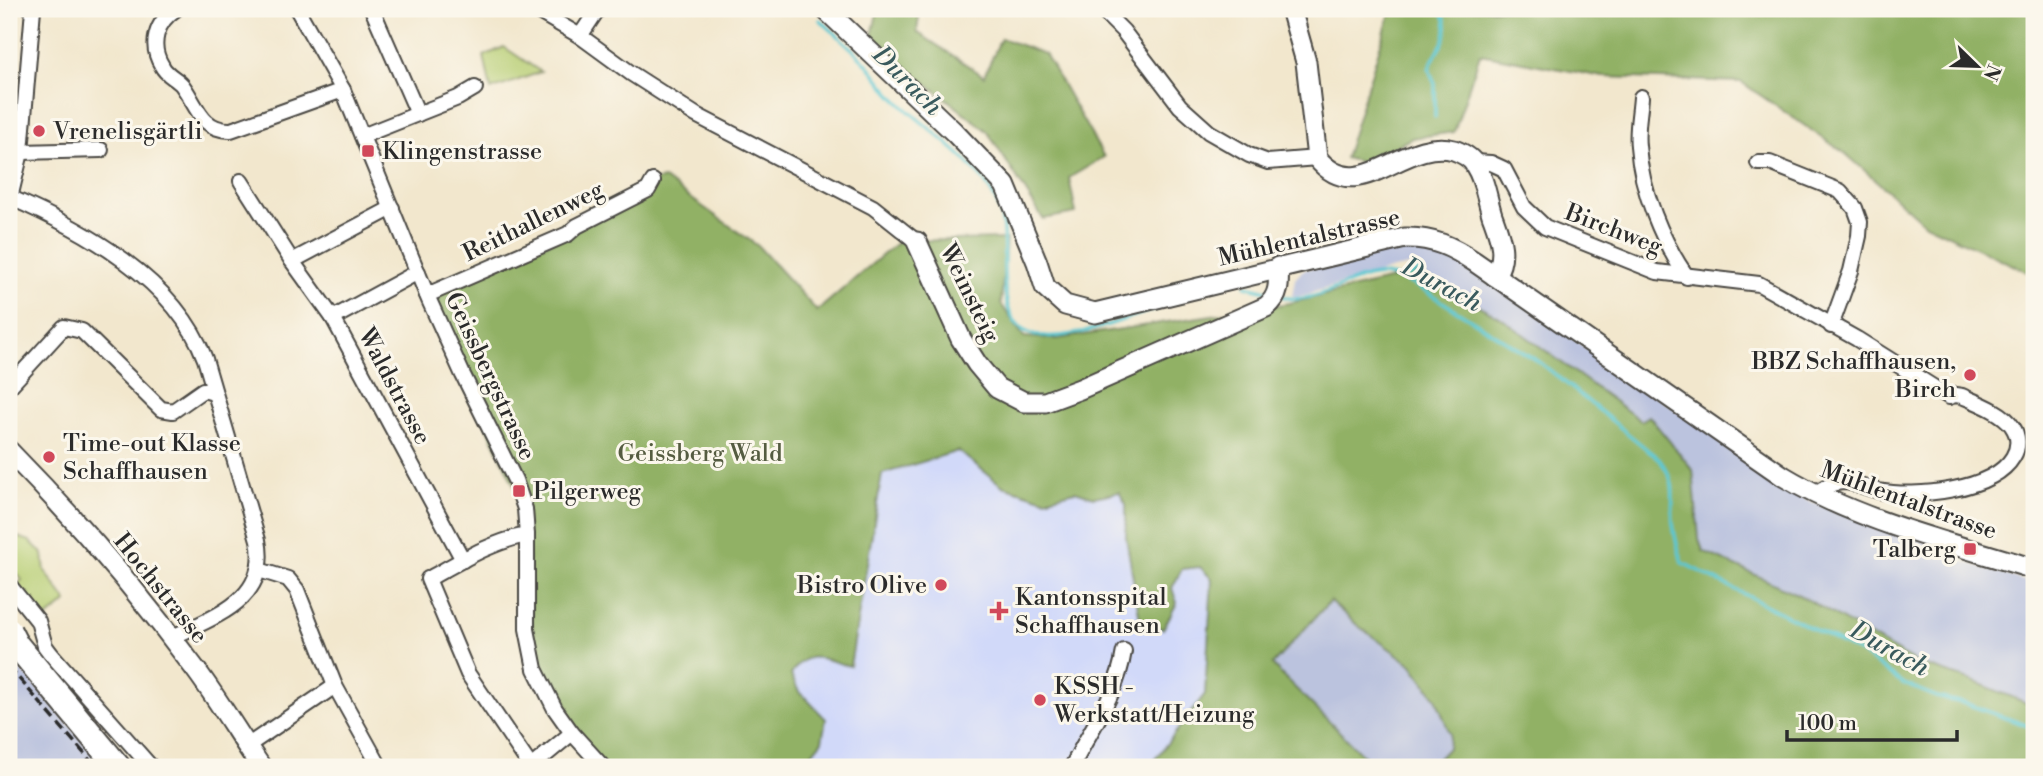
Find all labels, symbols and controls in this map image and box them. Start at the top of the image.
north arrow [1941,32,2011,102]
water label: Durach [865,38,949,123]
text: N [1978,61,2006,84]
place label: Vrenelisgärtli [52,117,202,147]
marker: Vrenelisgärtli [31,123,47,139]
place label: Klingenstrasse [382,137,542,167]
marker: Klingenstrasse [360,143,376,159]
street label: Reithallenweg [458,175,609,269]
street label: Birchweg [1560,197,1667,262]
street label: Mühlentalstrasse [1215,202,1403,273]
street label: Weinsteig [932,238,1006,348]
water label: Durach [1395,250,1487,319]
street label: Geissbergstrasse [438,288,542,465]
street label: Waldstrasse [350,322,437,450]
place label: BBZ Schaffhausen, Birch [1750,347,1956,405]
marker: BBZ Schaffhausen, Birch [1962,367,1978,383]
place label: Time-out Klasse Schaffhausen [63,429,241,487]
park label: Geissberg Wald [617,439,783,469]
marker: Time-out Klasse Schaffhausen [41,449,57,465]
street label: Mühlentalstrasse [1816,455,2001,547]
place label: Pilgerweg [533,477,642,507]
marker: Pilgerweg [511,483,527,499]
street label: Hochstrasse [106,527,214,650]
place label: Talberg [1873,535,1957,565]
marker: Talberg [1962,541,1978,557]
place label: Bistro Olive [796,571,927,601]
marker: Bistro Olive [933,577,949,593]
place label: Kantonsspital Schaffhausen [1015,583,1167,641]
marker: Kantonsspital Schaffhausen [989,601,1009,621]
water label: Durach [1843,614,1935,684]
place label: KSSH - Werkstatt/Heizung [1053,672,1255,730]
marker: KSSH - Werkstatt/Heizung [1032,692,1048,708]
scale bar [1787,699,1957,743]
text: 100 m [1798,711,1857,737]

